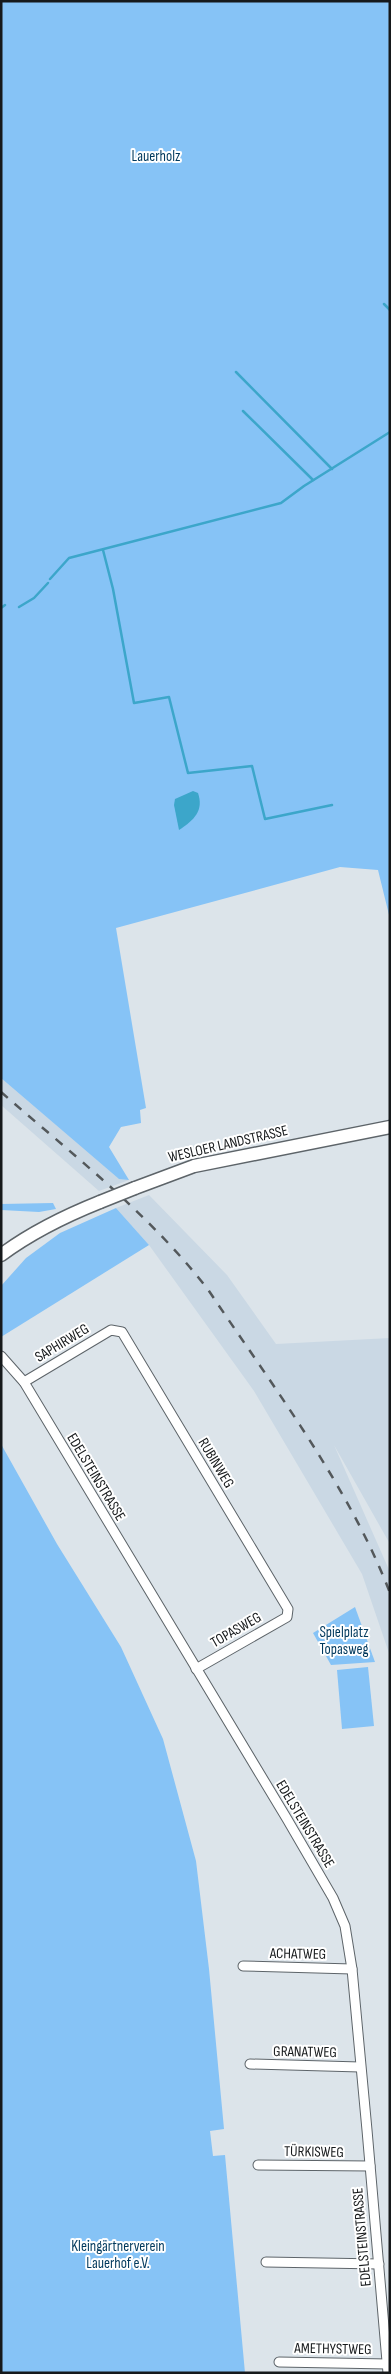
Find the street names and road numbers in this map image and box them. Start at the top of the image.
street label: WESLOER LANDSTRASSE [166,1121,290,1167]
street label: SAPHIRWEG [31,1319,93,1367]
street label: EDELSTEINSTRASSE [62,1430,130,1524]
street label: RUBINWEG [194,1435,238,1491]
street label: TOPASWEG [207,1608,265,1652]
street label: EDELSTEINSTRASSE [271,1777,339,1871]
street label: ACHATWEG [269,1944,326,1964]
street label: GRANATWEG [273,2042,337,2062]
street label: TÜRKISWEG [284,2142,344,2162]
street label: EDELSTEINSTRASSE [348,2187,376,2287]
street label: AMETHYSTWEG [293,2339,372,2359]

